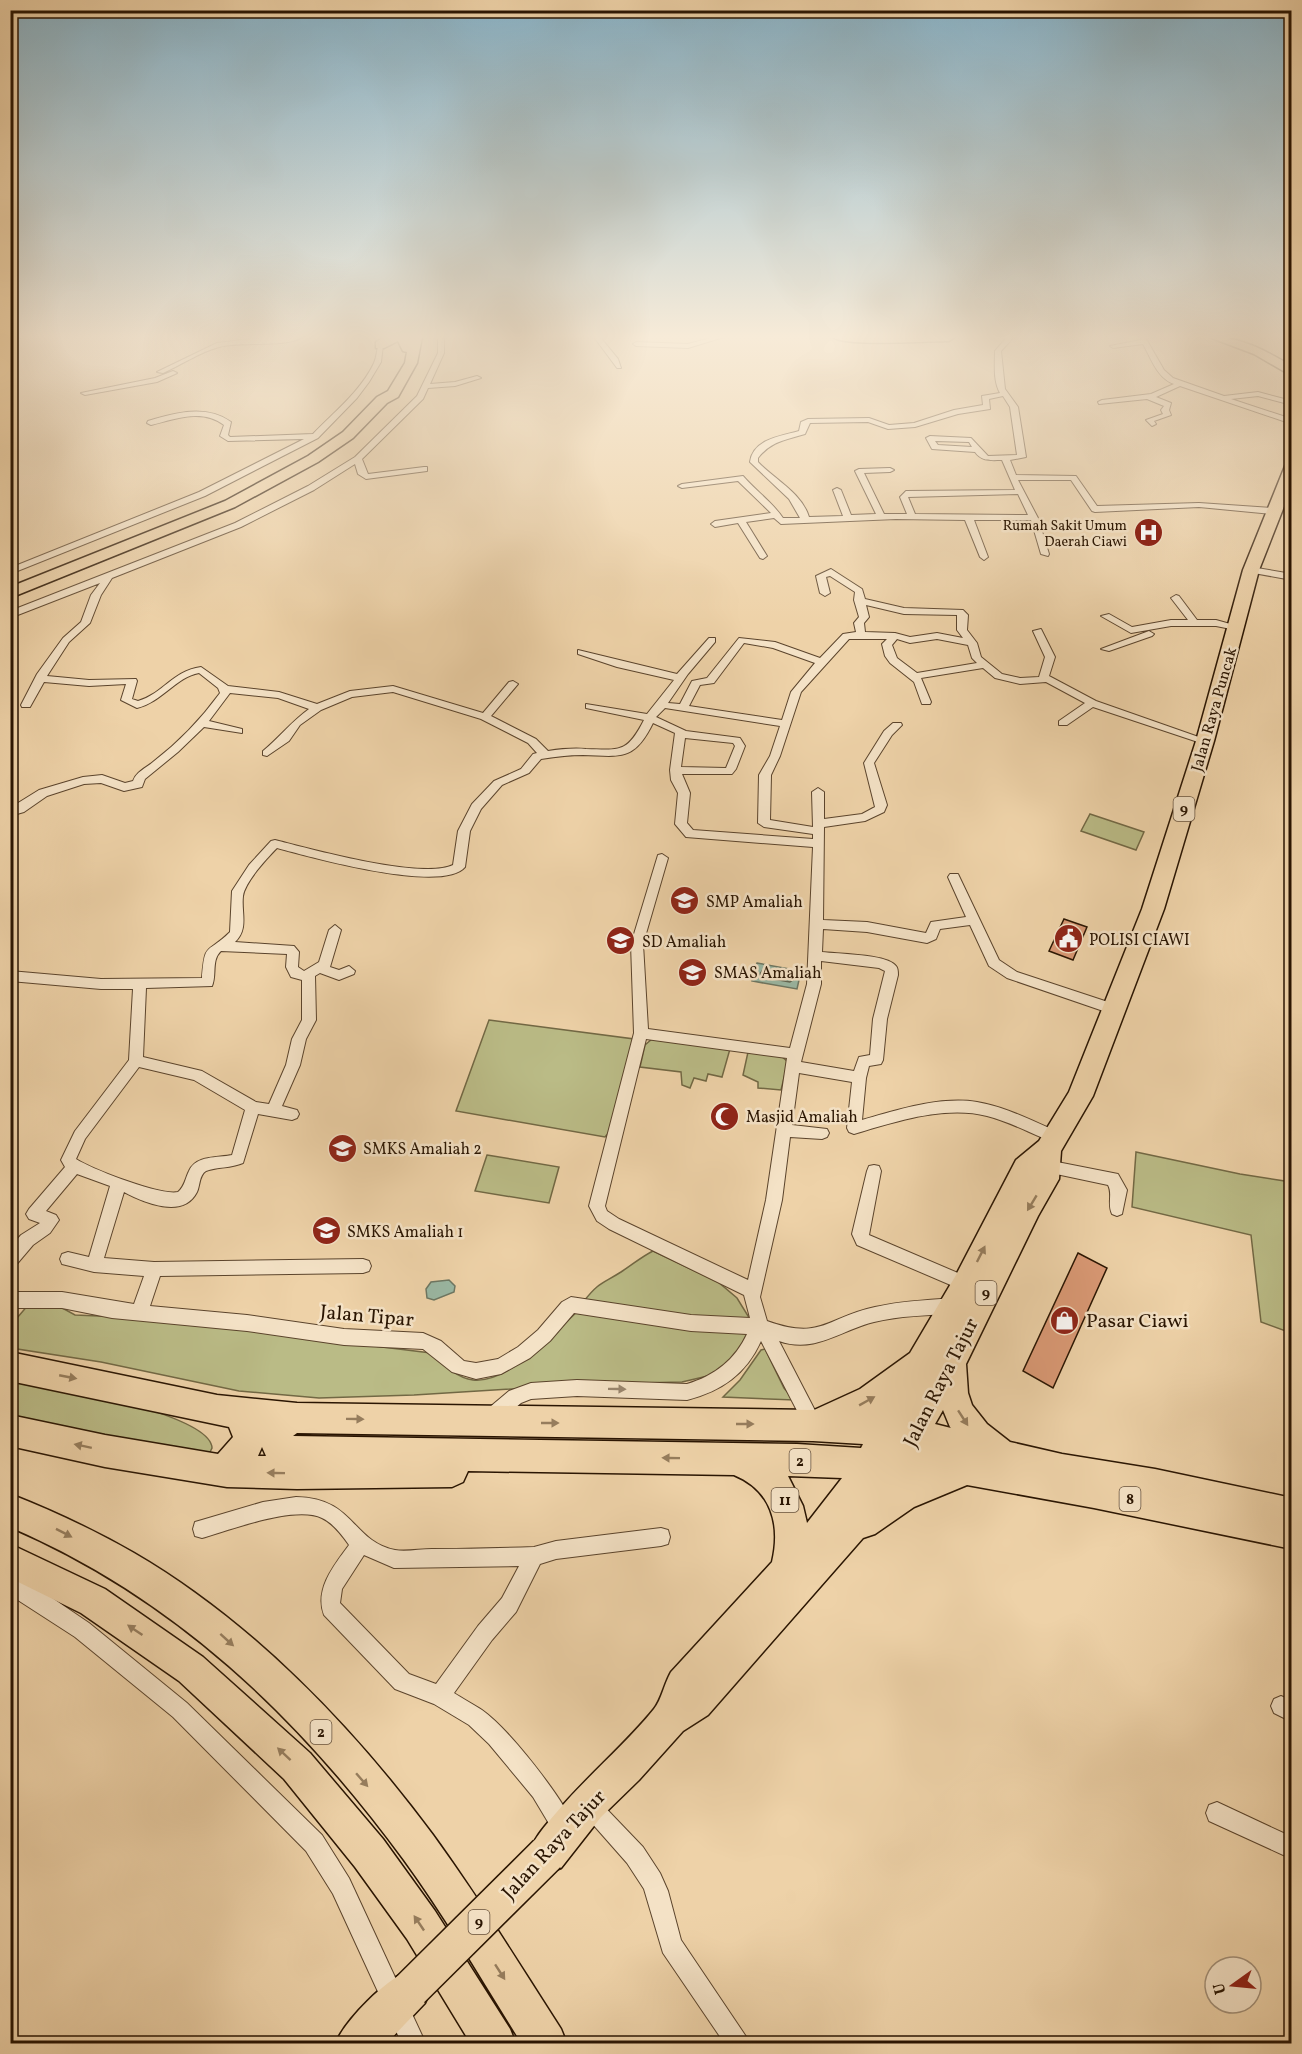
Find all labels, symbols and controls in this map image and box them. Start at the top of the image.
place label: Rumah Sakit Umum Daerah Ciawi [1003,517,1127,552]
hospital icon: Rumah Sakit Umum Daerah Ciawi [1132,517,1164,549]
street label: Jalan Raya Puncak [1187,644,1243,774]
road number: 9 [1174,797,1194,821]
school or university icon: SMP Amaliah [669,885,701,917]
place label: SMP Amaliah [706,892,803,914]
public building icon: POLISI CIAWI [1052,923,1084,955]
school or university icon: SD Amaliah [605,925,637,957]
place label: POLISI CIAWI [1089,930,1190,952]
place label: SD Amaliah [642,932,726,954]
school or university icon: SMAS Amaliah [677,956,709,988]
place label: SMAS Amaliah [714,963,822,985]
mosque icon: Masjid Amaliah [709,1100,741,1132]
place label: Masjid Amaliah [746,1107,858,1129]
school or university icon: SMKS Amaliah 2 [326,1132,358,1164]
place label: SMKS Amaliah 2 [363,1139,482,1161]
one-way arrow [1026,1195,1037,1211]
school or university icon: SMKS Amaliah 1 [310,1215,342,1247]
place label: SMKS Amaliah 1 [347,1222,464,1244]
one-way arrow [976,1246,986,1263]
road number: 9 [976,1281,996,1305]
street label: Jalan Tipar [319,1299,415,1335]
shop icon: Pasar Ciawi [1049,1304,1081,1336]
place label: Pasar Ciawi [1086,1308,1188,1336]
street label: Jalan Raya Tajur [897,1314,986,1452]
one-way arrow [59,1373,77,1383]
one-way arrow [607,1384,626,1394]
one-way arrow [859,1396,876,1406]
one-way arrow [957,1410,968,1426]
one-way arrow [346,1415,365,1424]
one-way arrow [541,1418,560,1428]
one-way arrow [736,1419,755,1429]
one-way arrow [74,1441,92,1451]
road number: 2 [790,1449,810,1473]
one-way arrow [661,1454,680,1463]
one-way arrow [266,1468,285,1478]
road number: 8 [1120,1487,1140,1511]
road number: 11 [772,1488,798,1512]
one-way arrow [55,1528,73,1538]
one-way arrow [127,1624,143,1636]
one-way arrow [219,1633,234,1646]
road number: 2 [310,1720,332,1744]
one-way arrow [277,1747,292,1761]
one-way arrow [355,1772,368,1787]
street label: Jalan Raya Tajur [496,1784,613,1907]
road number: 9 [468,1910,490,1934]
one-way arrow [413,1915,425,1931]
north arrow [1203,1955,1263,2015]
one-way arrow [494,1964,505,1980]
text: U [1208,1980,1232,1997]

